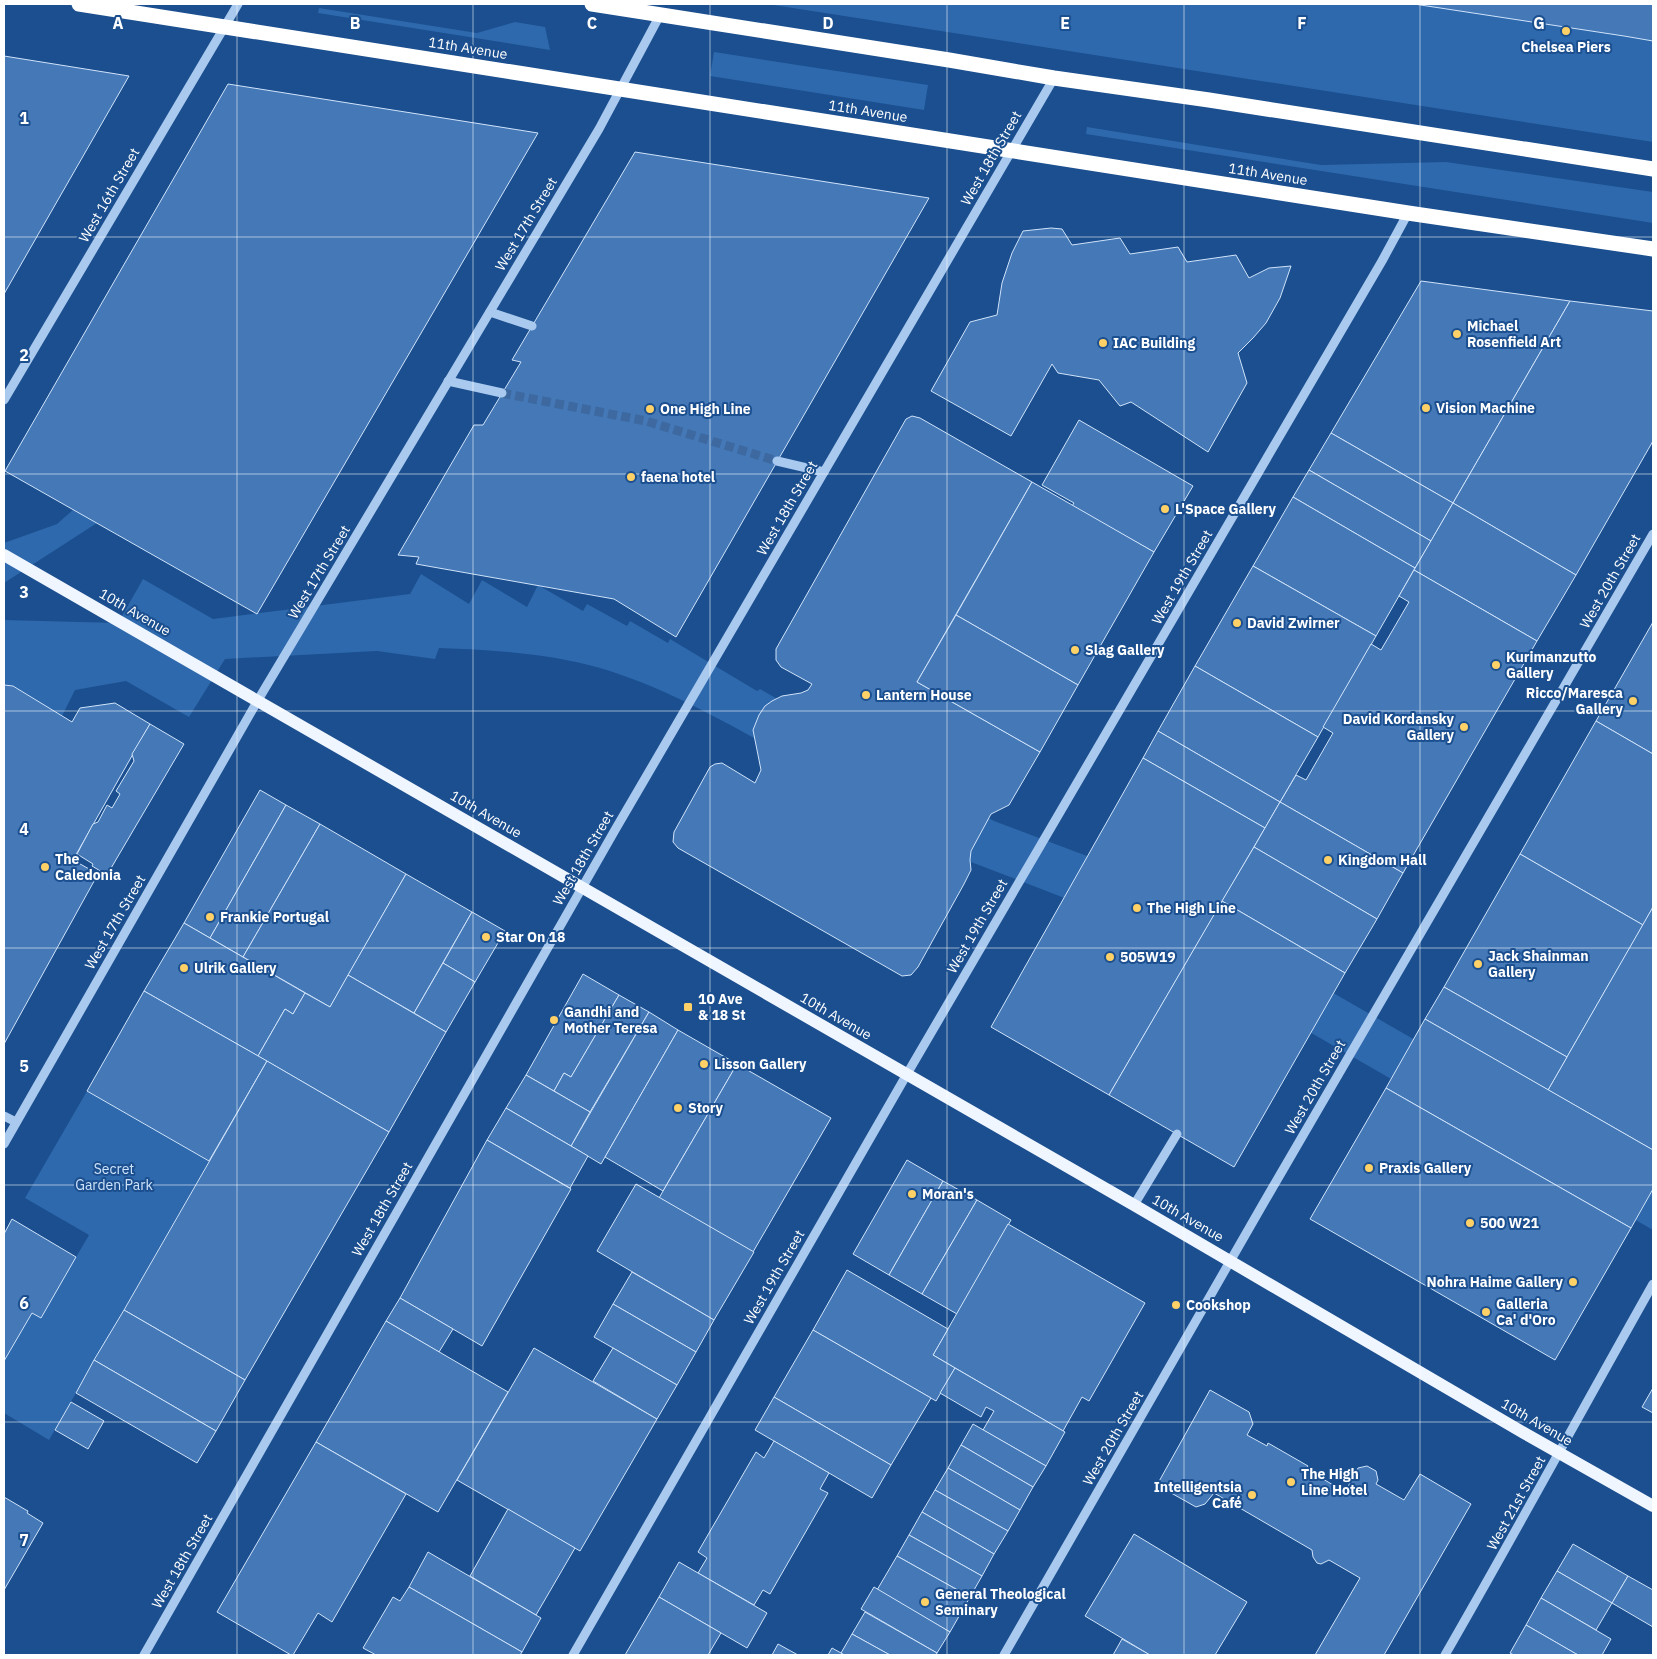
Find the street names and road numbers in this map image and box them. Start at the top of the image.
street label: 11th Avenue [427,33,509,63]
street label: 11th Avenue [827,96,909,126]
street label: West 18th Street [957,107,1025,209]
street label: West 16th Street [75,144,143,246]
street label: 11th Avenue [1227,159,1309,189]
street label: West 17th Street [491,174,561,274]
street label: West 18th Street [753,457,821,559]
street label: West 17th Street [284,522,354,622]
street label: West 19th Street [1148,526,1216,628]
street label: West 20th Street [1576,530,1644,632]
street label: 10th Avenue [96,584,174,640]
street label: 10th Avenue [447,786,525,842]
street label: West 18th Street [549,807,617,909]
street label: West 17th Street [81,871,149,973]
street label: West 19th Street [943,875,1011,977]
street label: 10th Avenue [797,988,875,1044]
street label: West 20th Street [1281,1036,1349,1138]
street label: West 18th Street [348,1158,416,1260]
street label: 10th Avenue [1149,1190,1227,1246]
street label: West 19th Street [740,1226,808,1328]
street label: West 20th Street [1079,1387,1147,1489]
street label: 10th Avenue [1498,1394,1576,1450]
street label: West 21st Street [1483,1453,1549,1553]
street label: West 18th Street [148,1510,216,1612]

